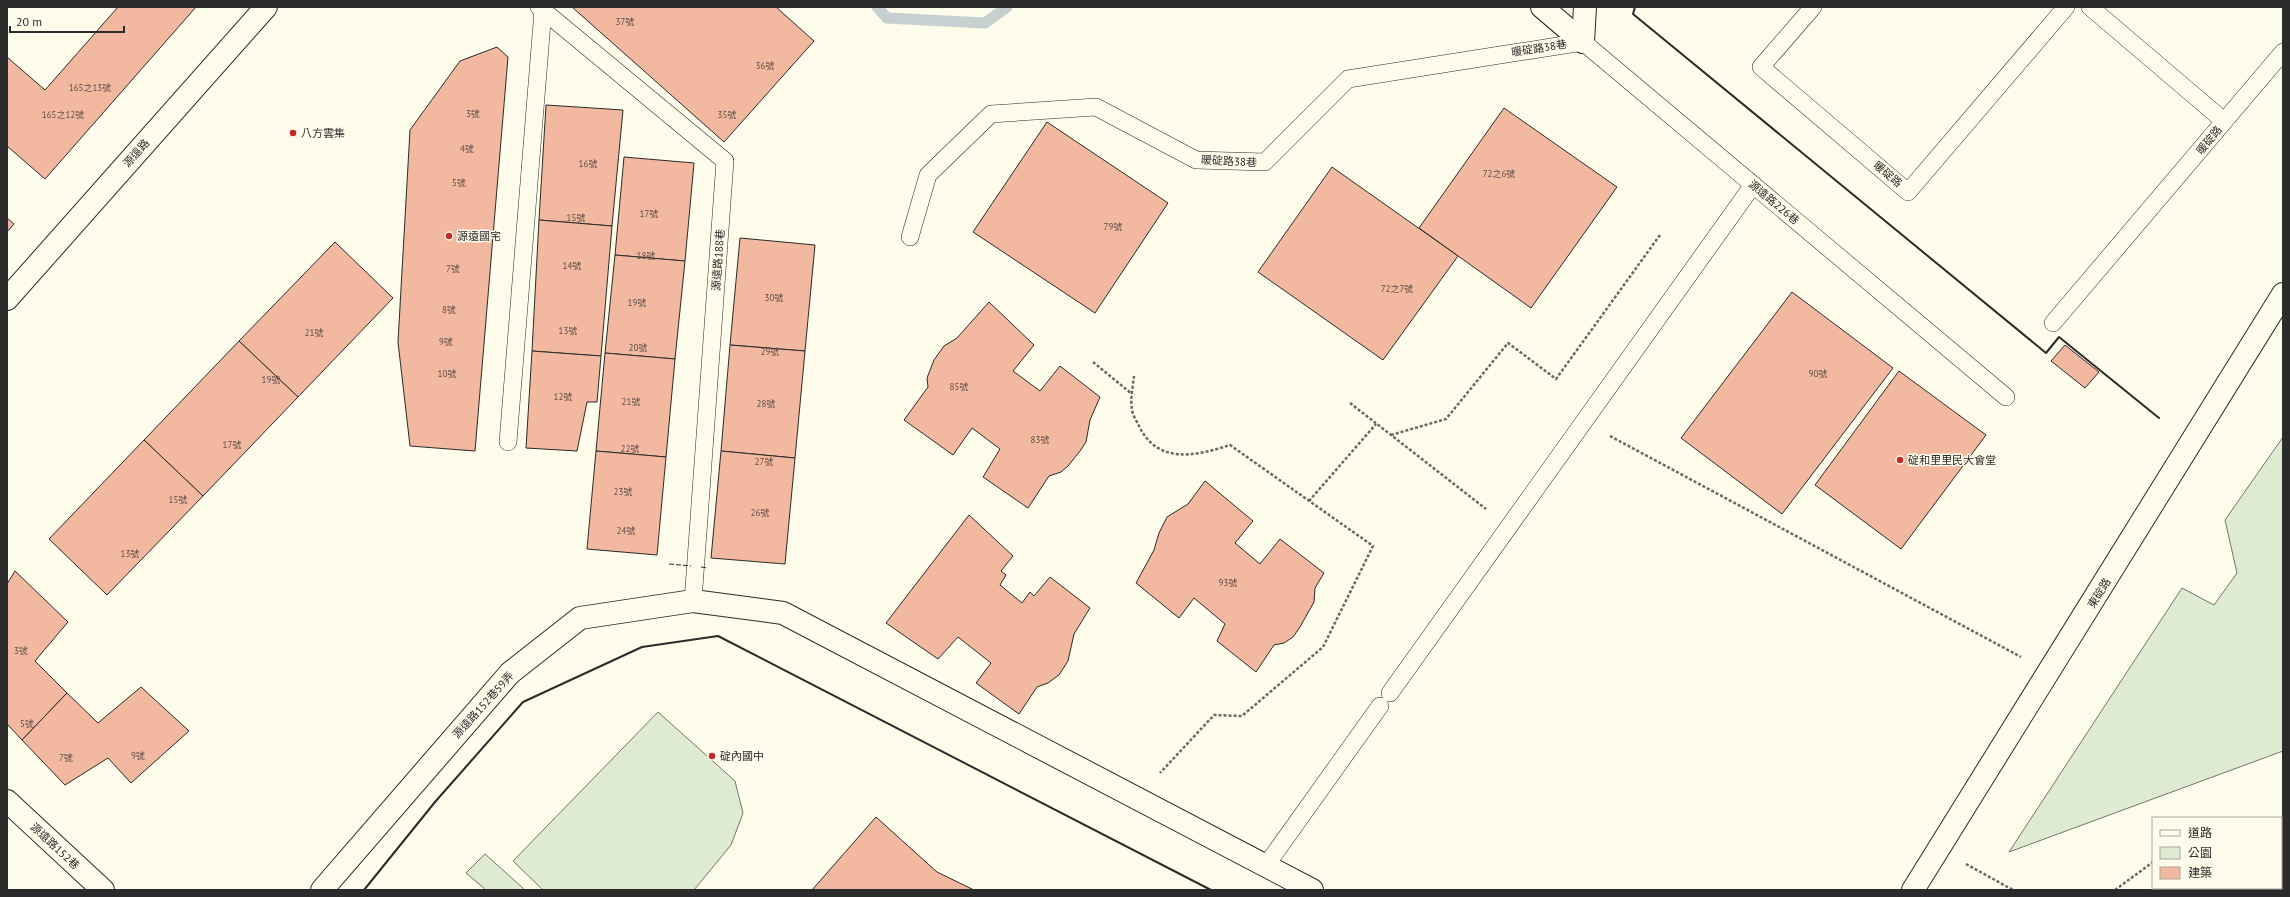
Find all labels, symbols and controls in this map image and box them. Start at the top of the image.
scale bar [10,8,124,34]
text: 20 m [16,14,42,29]
house number: 37號 [616,16,634,27]
street label: 暖碇路38巷 [1510,37,1568,59]
house number: 36號 [756,60,774,71]
house number: 165之13號 [69,82,111,93]
house number: 3號 [466,108,480,119]
house number: 165之12號 [42,109,84,120]
house number: 35號 [718,109,736,120]
street label: 暖碇路 [2193,123,2225,157]
place label: 八方雲集 [301,126,345,140]
marker: 八方雲集 [288,128,298,138]
street label: 源遠路 [120,136,152,170]
house number: 4號 [460,143,474,154]
street label: 暖碇路38巷 [1201,153,1257,169]
house number: 16號 [579,158,597,169]
street label: 暖碇路 [1871,158,1905,190]
house number: 72之6號 [1483,168,1515,179]
house number: 5號 [452,177,466,188]
street label: 源遠路226巷 [1746,177,1802,227]
house number: 17號 [640,208,658,219]
house number: 15號 [567,212,585,223]
house number: 79號 [1104,221,1122,232]
place label: 源遠國宅 [457,229,501,243]
street label: 源遠路188巷 [709,229,727,291]
marker: 源遠國宅 [444,231,454,241]
house number: 18號 [637,250,655,261]
house number: 14號 [563,260,581,271]
house number: 7號 [446,263,460,274]
house number: 72之7號 [1381,283,1413,294]
house number: 30號 [765,292,783,303]
house number: 19號 [628,297,646,308]
house number: 8號 [442,304,456,315]
house number: 13號 [559,325,577,336]
house number: 21號 [305,327,323,338]
house number: 9號 [439,336,453,347]
house number: 20號 [629,342,647,353]
house number: 29號 [761,346,779,357]
house number: 10號 [438,368,456,379]
house number: 90號 [1809,368,1827,379]
house number: 19號 [262,374,280,385]
house number: 85號 [950,381,968,392]
house number: 12號 [554,391,572,402]
house number: 21號 [622,396,640,407]
house number: 28號 [757,398,775,409]
house number: 83號 [1031,434,1049,445]
house number: 17號 [223,439,241,450]
house number: 22號 [621,443,639,454]
place label: 碇和里里民大會堂 [1908,453,1996,467]
marker: 碇和里里民大會堂 [1895,455,1905,465]
house number: 27號 [755,456,773,467]
house number: 23號 [614,486,632,497]
house number: 15號 [169,494,187,505]
house number: 26號 [751,507,769,518]
house number: 24號 [617,525,635,536]
house number: 13號 [121,548,139,559]
street label: 東碇路 [2084,575,2114,611]
house number: 93號 [1219,577,1237,588]
house number: 3號 [14,645,28,656]
street label: 源遠路152巷59弄 [449,669,517,741]
house number: 5號 [20,718,34,729]
place label: 碇內國中 [720,749,764,763]
house number: 9號 [131,750,145,761]
marker: 碇內國中 [707,751,717,761]
house number: 7號 [59,752,73,763]
legend [2152,817,2282,889]
street label: 源遠路152巷 [28,820,82,872]
text: 道路 [2188,825,2212,840]
text: 公園 [2188,845,2212,860]
text: 建築 [2188,865,2212,880]

